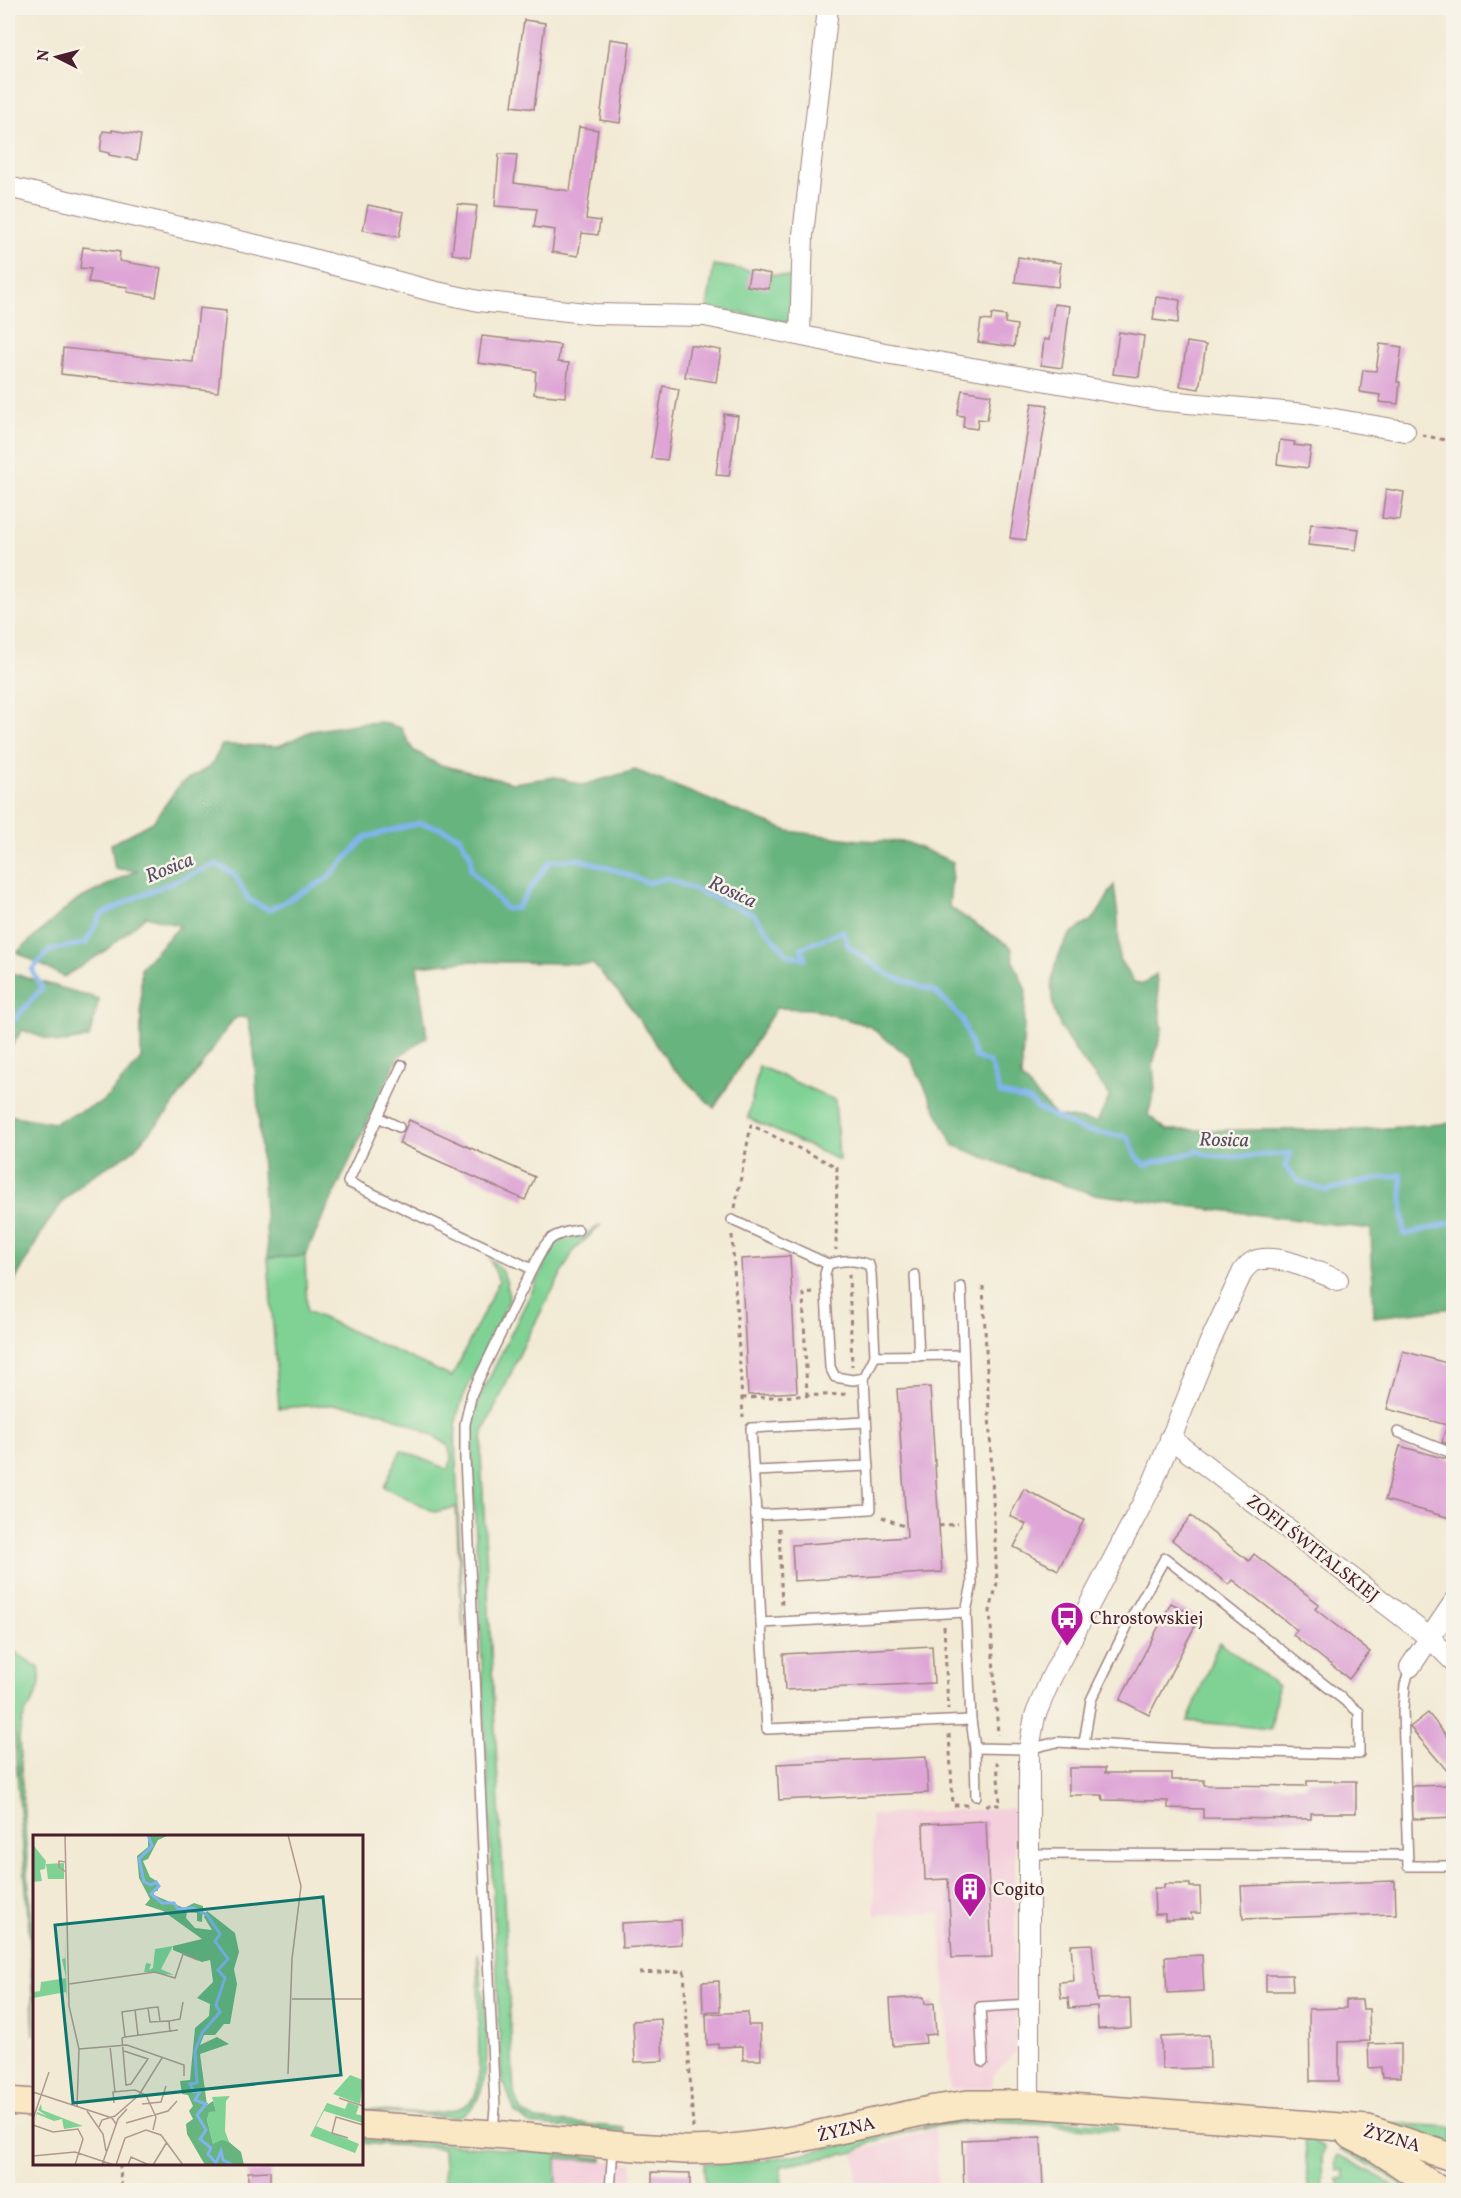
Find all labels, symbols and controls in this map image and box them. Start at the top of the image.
north arrow [27,27,87,87]
text: N [33,48,56,63]
water label: Rosica [141,846,198,891]
water label: Rosica [704,870,761,916]
water label: Rosica [1199,1127,1249,1155]
street label: ZOFII ŚWITALSKIEJ [1241,1490,1384,1609]
bus stop icon: Chrostowskiej [1049,1600,1085,1647]
place label: Chrostowskiej [1090,1607,1203,1632]
inset map [33,1835,363,2165]
building icon: Cogito [952,1871,988,1918]
place label: Cogito [993,1878,1045,1903]
street label: ŻYZNA [815,2112,878,2149]
street label: ŻYZNA [1360,2119,1423,2160]

